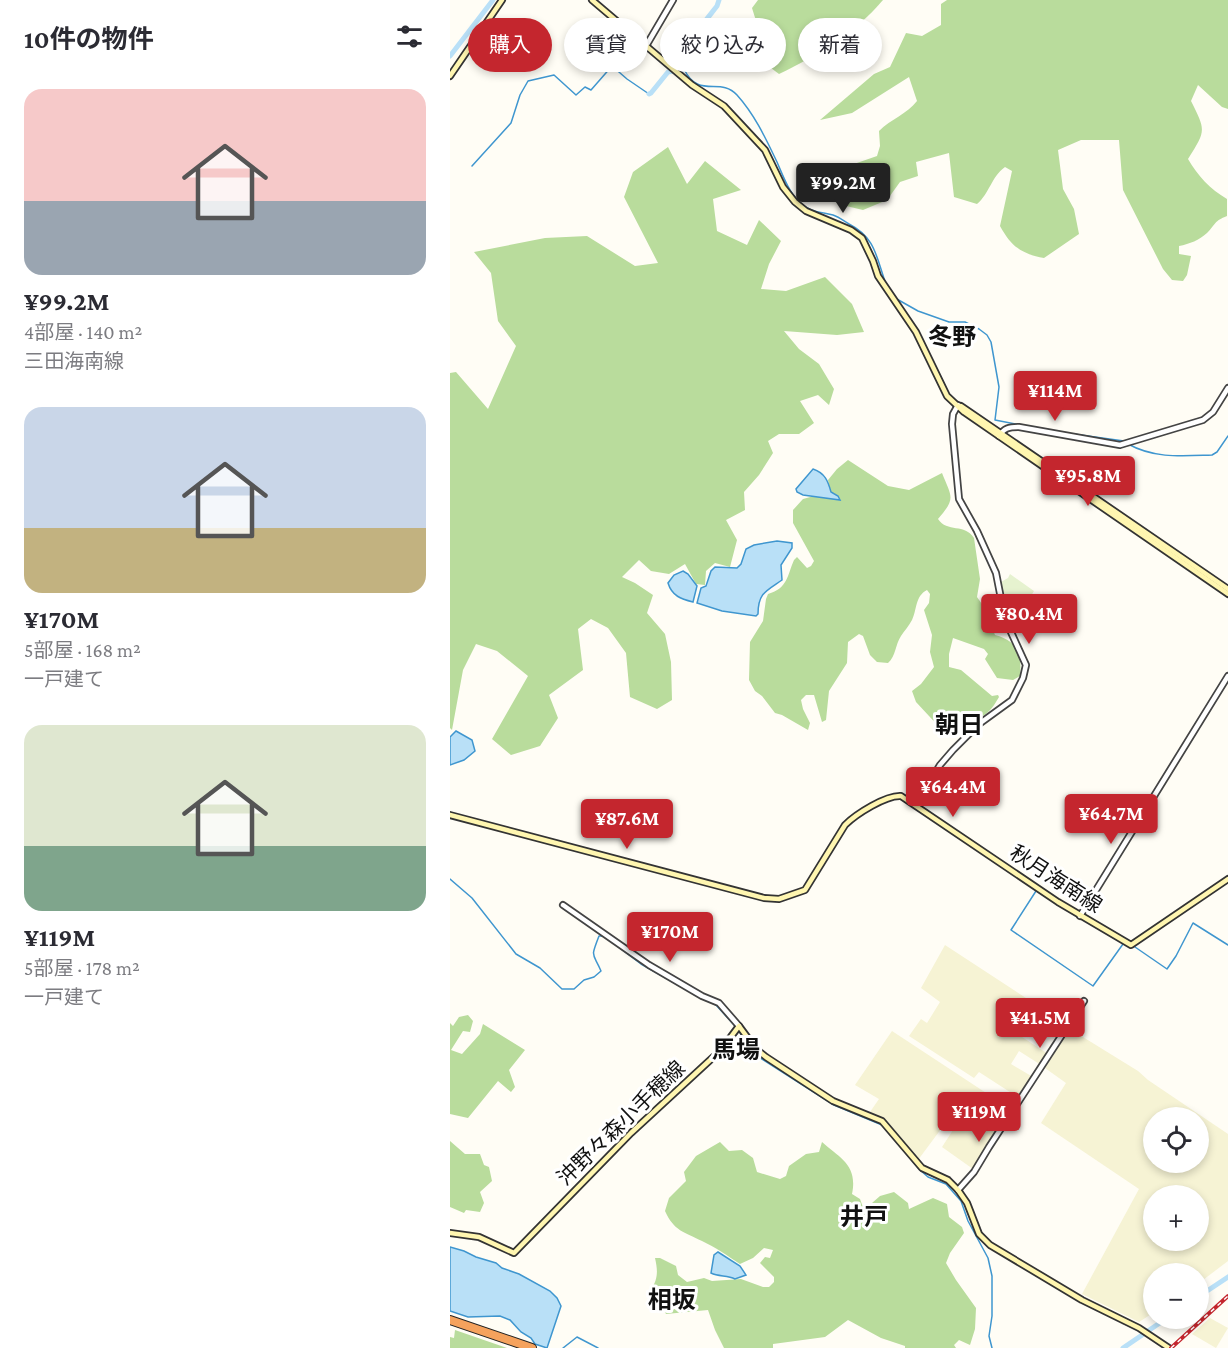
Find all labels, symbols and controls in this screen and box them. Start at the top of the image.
chip: 購入 [468,18,552,72]
chip: 賃貸 [564,18,648,72]
chip: 絞り込み [660,18,786,72]
chip: 新着 [798,18,882,72]
icon: filters [393,20,426,53]
text: 10件の物件 [24,25,154,54]
icon: home [171,128,279,236]
pin: ¥99.2M [794,163,892,214]
text: ¥99.2M [810,171,876,193]
text: ¥99.2M [24,287,109,316]
text: 4部屋 · 140 m² [24,321,142,343]
district label: 冬野 [928,323,976,350]
text: 三田海南線 [24,350,124,372]
pin: ¥114M [1013,371,1097,422]
text: ¥114M [1028,379,1082,401]
icon: home [171,446,279,554]
pin: ¥95.8M [1039,456,1137,507]
text: ¥95.8M [1055,464,1121,486]
pin: ¥80.4M [980,594,1078,645]
text: ¥80.4M [995,602,1063,624]
text: ¥170M [24,605,99,634]
text: 5部屋 · 168 m² [24,639,141,661]
text: 一戸建て [24,668,104,690]
district label: 朝日 [935,711,983,738]
icon: home [171,764,279,872]
pin: ¥64.4M [904,767,1002,818]
text: ¥64.4M [920,775,986,797]
pin: ¥64.7M [1062,794,1160,845]
pin: ¥87.6M [578,799,676,850]
text: ¥64.7M [1079,802,1143,824]
text: ¥87.6M [595,807,659,829]
street label: 秋月海南線 [1005,840,1107,918]
pin: ¥170M [628,912,712,963]
text: ¥170M [641,920,699,942]
text: ¥119M [24,923,95,952]
text: 5部屋 · 178 m² [24,957,140,979]
text: 一戸建て [24,986,104,1008]
pin: ¥41.5M [991,998,1089,1049]
text: ¥41.5M [1010,1006,1070,1028]
district label: 馬場 [712,1036,760,1063]
street label: 沖野々森小手穂線 [552,1056,690,1190]
pin: ¥119M [937,1092,1021,1143]
text: ¥119M [952,1100,1006,1122]
map controls [1143,1107,1209,1329]
button: locate [1143,1107,1209,1173]
button: + [1143,1185,1209,1251]
district label: 井戸 [840,1203,888,1230]
button: − [1143,1263,1209,1329]
district label: 相坂 [648,1286,696,1313]

